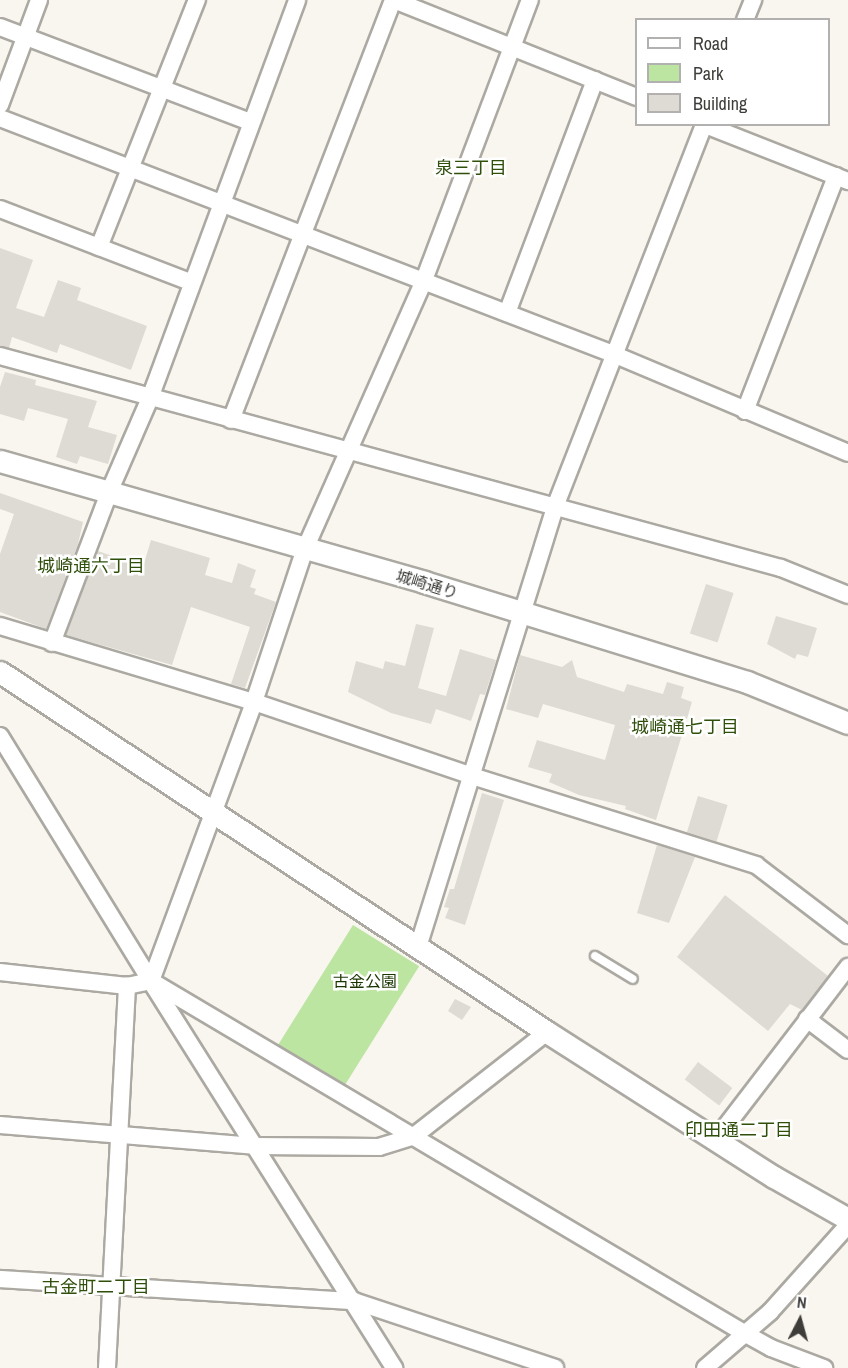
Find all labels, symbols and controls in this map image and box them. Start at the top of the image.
legend [635,18,830,126]
text: Road [693,31,728,56]
text: Park [693,61,723,86]
text: Building [693,91,747,116]
district label: 泉三丁目 [435,157,507,179]
district label: 城崎通六丁目 [37,555,145,577]
street label: 城崎通り [394,565,460,603]
district label: 城崎通七丁目 [631,716,739,738]
park label: 古金公園 [333,971,397,991]
district label: 印田通二丁目 [685,1119,793,1141]
district label: 古金町二丁目 [42,1276,150,1298]
north arrow [770,1290,830,1350]
text: N [796,1291,808,1314]

